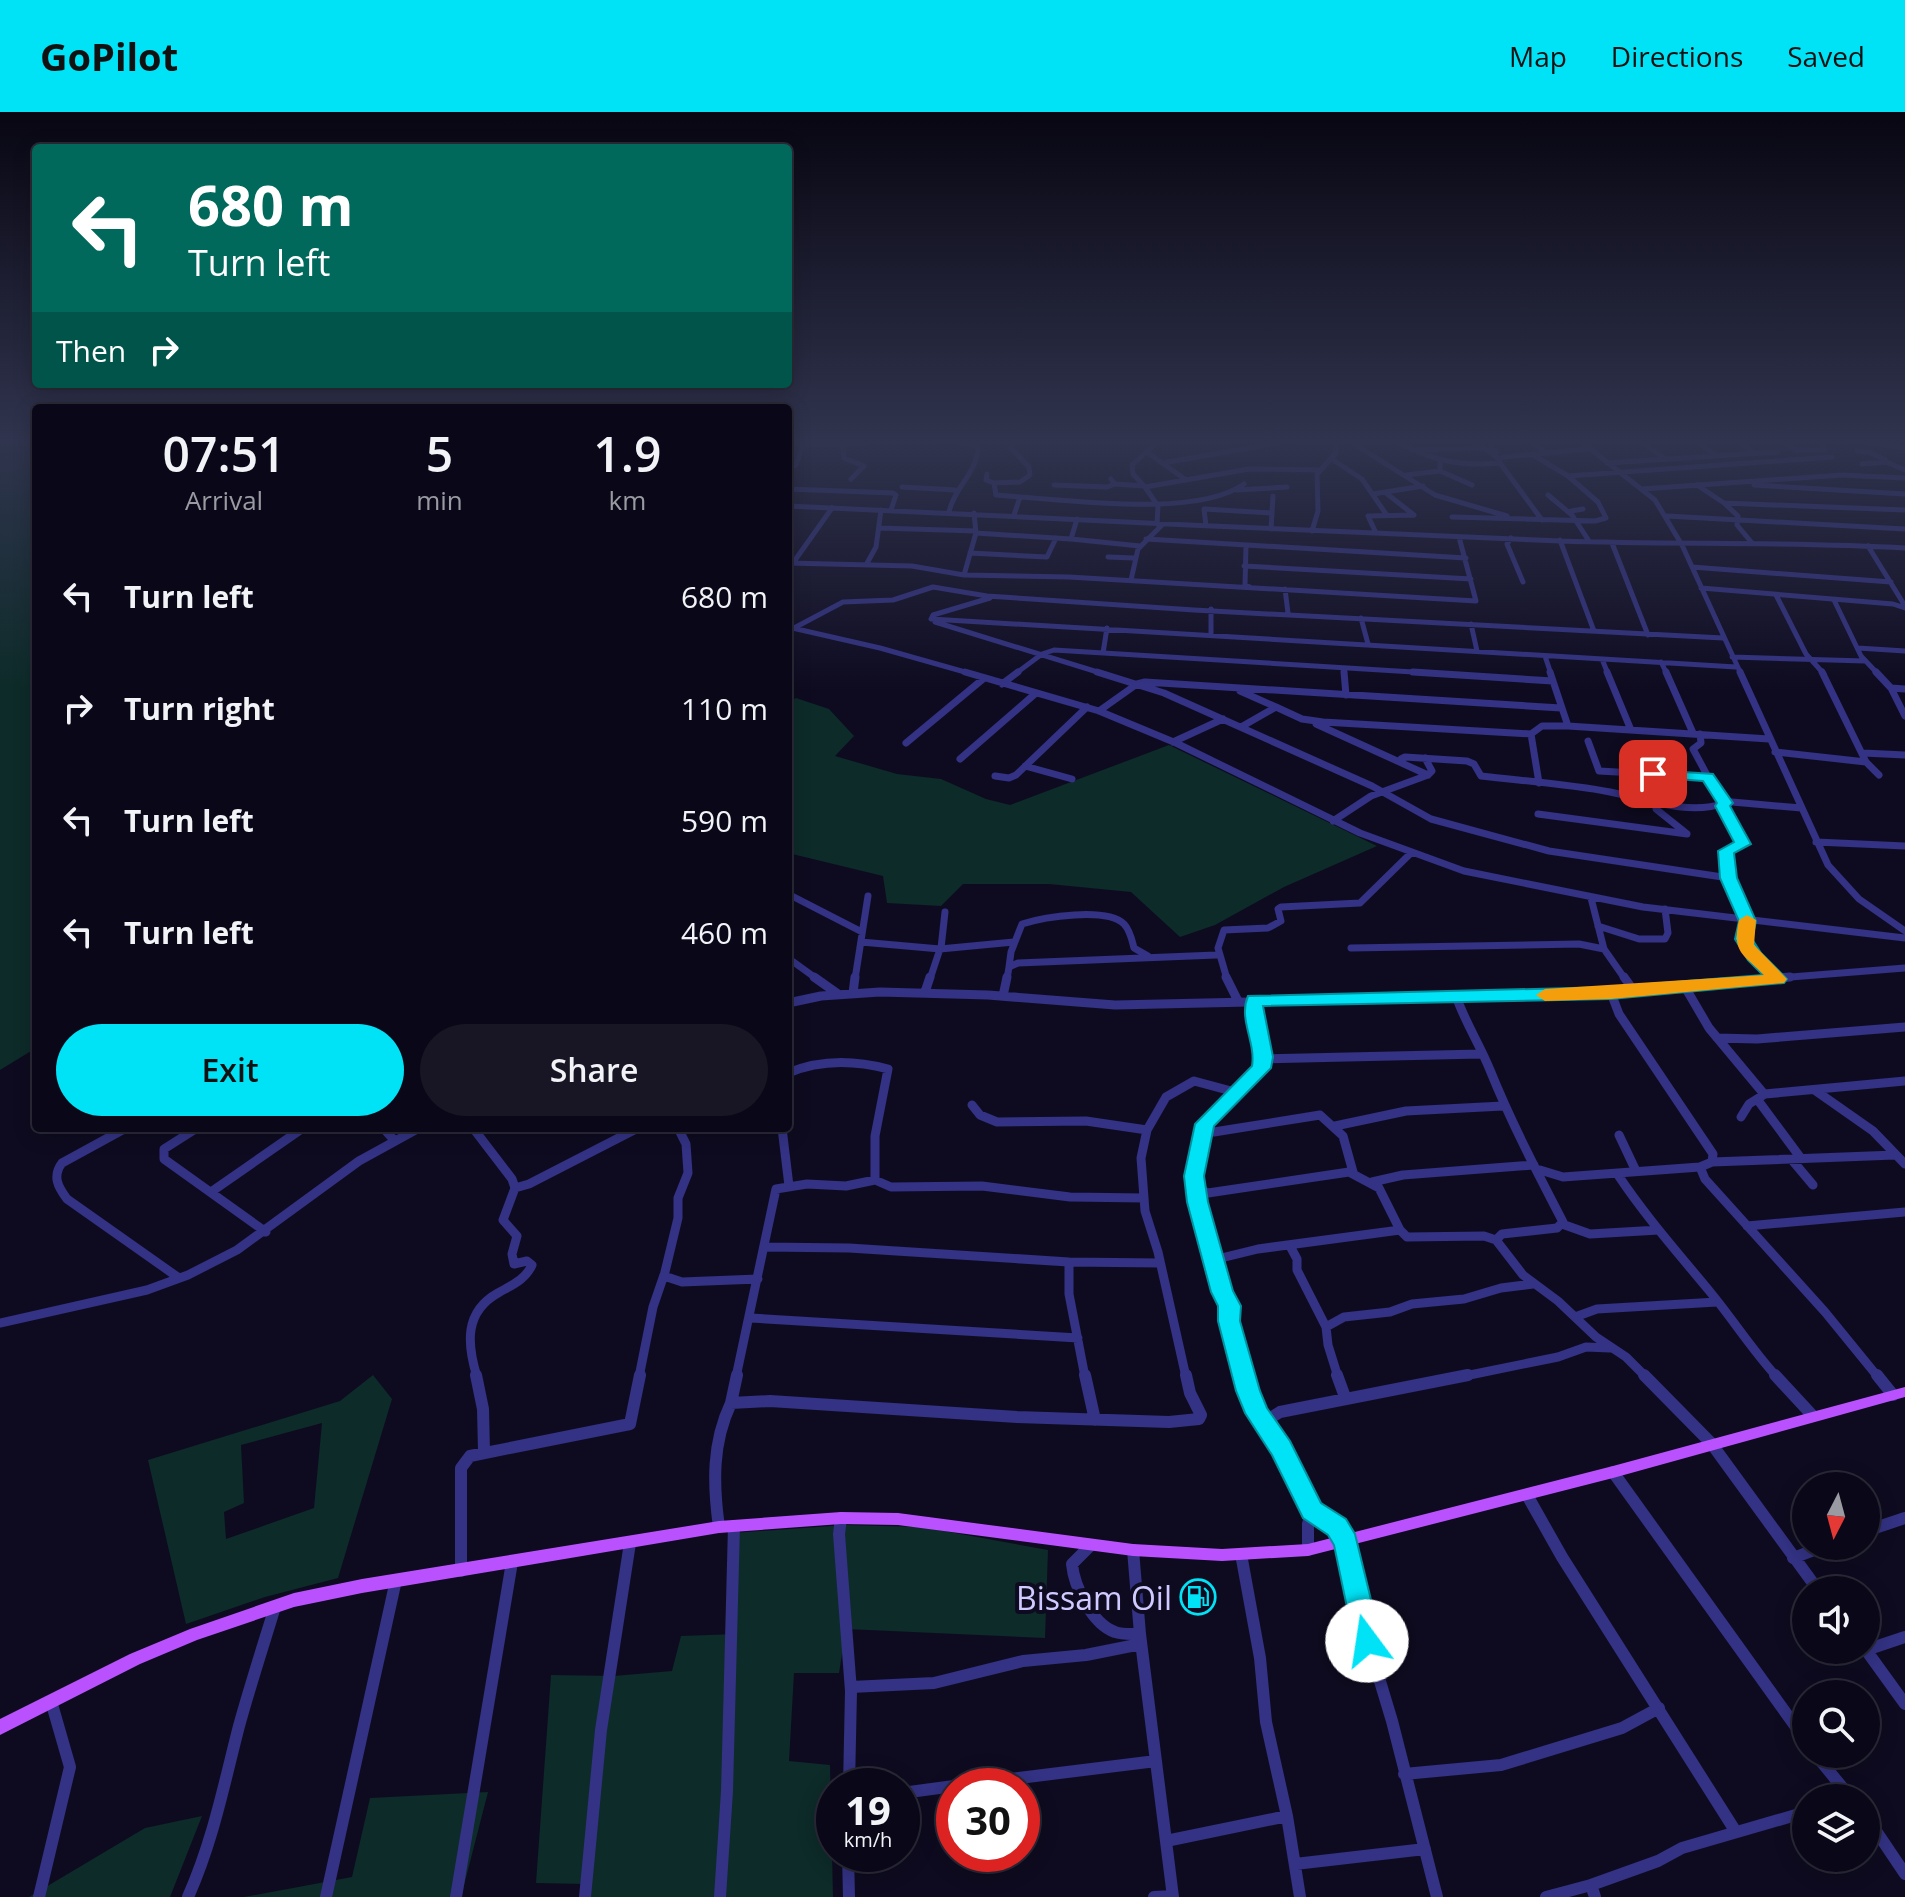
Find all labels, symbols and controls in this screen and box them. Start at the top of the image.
text: GoPilot [40,30,178,82]
text: Map [1509,37,1567,75]
text: Directions [1611,37,1743,75]
text: Saved [1787,37,1865,75]
text: 680 m [188,166,354,242]
icon: left [56,176,160,280]
text: Turn left [188,238,330,287]
icon: right [142,328,186,372]
text: Then [56,330,126,371]
text: 07:51 [163,421,286,486]
text: 5 [426,421,453,486]
text: 1.9 [593,421,661,486]
text: Arrival [185,482,263,518]
text: min [416,482,463,518]
text: km [608,482,646,518]
icon: left [56,574,100,618]
text: Turn left [124,576,254,617]
text: 680 m [681,576,768,617]
icon: right [56,686,100,730]
text: Turn right [124,688,275,729]
text: 110 m [681,688,768,729]
pin [1619,740,1687,808]
icon: arrive [1631,752,1675,796]
icon: left [56,798,100,842]
text: Turn left [124,800,254,841]
text: 590 m [681,800,768,841]
icon: left [56,910,100,954]
text: Turn left [124,912,254,953]
text: 460 m [681,912,768,953]
button: Exit [56,1024,404,1116]
button: Share [420,1024,768,1116]
north arrow [1792,1472,1880,1560]
map controls [1792,1472,1880,1872]
place label: Bissam Oil [1016,1576,1172,1619]
button: sound [1792,1576,1880,1664]
fuel station icon: Bissam Oil [1179,1578,1217,1616]
position arrow [1325,1599,1409,1683]
button: search [1792,1680,1880,1768]
speed limit sign: 30 [936,1768,1040,1872]
text: 19 [845,1782,891,1837]
button: layers [1792,1784,1880,1872]
text: km/h [844,1826,892,1853]

